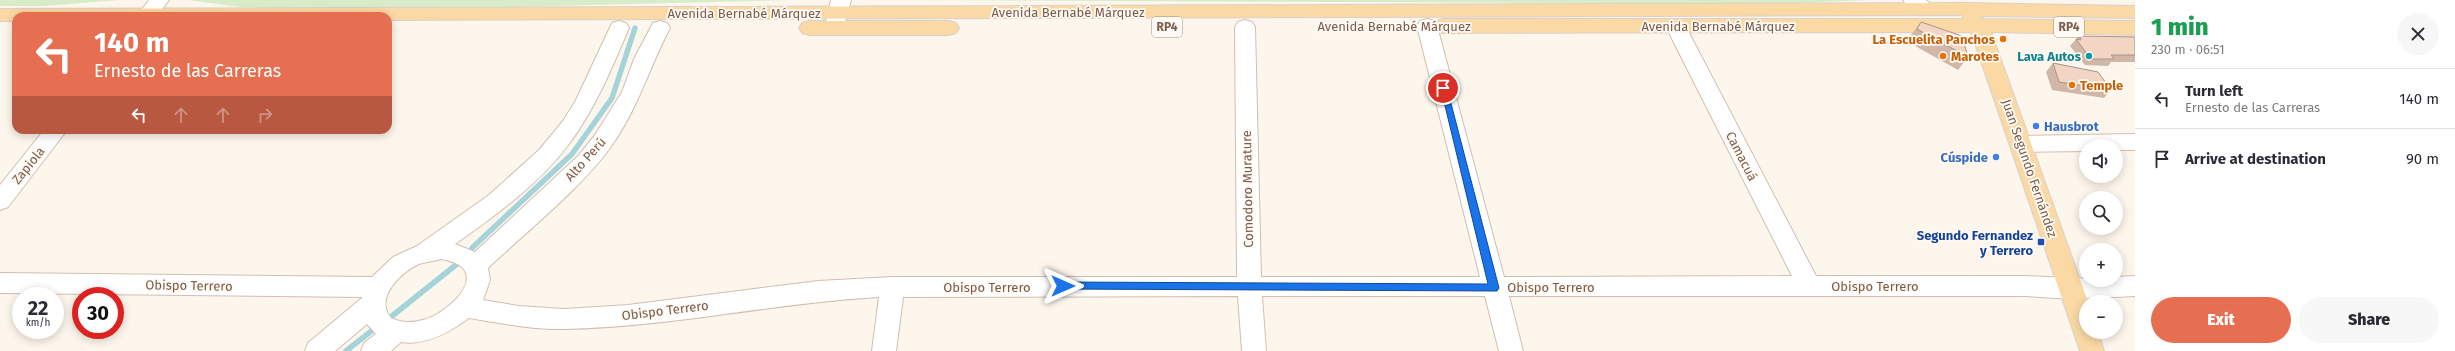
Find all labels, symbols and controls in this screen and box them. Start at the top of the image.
street label: Avenida Bernabé Márquez [991,5,1145,20]
street label: Avenida Bernabé Márquez [667,6,821,21]
text: 1 min [2151,13,2209,41]
button: close [2397,13,2439,55]
road number: RP4 [1152,17,1182,37]
road number: RP4 [2054,17,2084,37]
street label: Avenida Bernabé Márquez [1317,19,1471,34]
street label: Avenida Bernabé Márquez [1641,19,1795,34]
text: 140 m [94,26,170,59]
icon: left [28,28,80,80]
place label: La Escuelita Panchos [1873,32,1996,47]
marker: La Escuelita Panchos [1998,34,2008,44]
text: 230 m · 06:51 [2151,42,2225,57]
place label: Marotes [1951,49,2000,64]
place label: Lava Autos [2017,49,2082,64]
marker: Marotes [1938,51,1948,61]
marker: Lava Autos [2084,51,2094,61]
text: Ernesto de las Carreras [94,60,281,82]
pin [1426,71,1460,105]
icon: arrive [1432,77,1454,99]
place label: Temple [2080,78,2123,93]
marker: Temple [2067,80,2077,90]
text: Turn left [2185,82,2243,100]
icon: left [2151,88,2173,110]
text: 140 m [2399,90,2439,108]
street label: Juan Segundo Fernández [1999,97,2060,240]
text: Ernesto de las Carreras [2185,100,2320,115]
icon: left [128,104,150,126]
icon: ahead [170,104,192,126]
icon: ahead [212,104,234,126]
icon: right [254,104,276,126]
place label: Hausbrot [2044,119,2100,134]
marker: Hausbrot [2031,121,2041,131]
street label: Camacuá [1723,129,1760,183]
street label: Comodoro Murature [1239,130,1256,248]
street label: Alto Perú [562,134,609,184]
map controls [2079,139,2123,339]
button: sound [2079,139,2123,183]
street label: Zapiola [9,144,48,187]
icon: arrive [2151,148,2173,170]
place label: Cúspide [1941,150,1988,165]
text: Arrive at destination [2185,150,2326,168]
text: 90 m [2406,150,2439,168]
marker: Cúspide [1991,152,2001,162]
button: search [2079,191,2123,235]
place label: Segundo Fernandez y Terrero [1917,228,2033,258]
marker: Segundo Fernandez y Terrero [2036,237,2046,247]
button: + [2079,243,2123,287]
position arrow [1042,265,1084,307]
street label: Obispo Terrero [145,277,233,294]
street label: Obispo Terrero [1831,279,1919,294]
street label: Obispo Terrero [943,280,1031,295]
street label: Obispo Terrero [1507,280,1595,295]
speed limit sign: 30 [72,287,124,339]
button: − [2079,295,2123,339]
text: 22 [28,296,48,320]
button: Exit [2151,297,2291,343]
button: Share [2299,297,2439,343]
street label: Obispo Terrero [621,298,709,323]
text: km/h [26,317,50,329]

